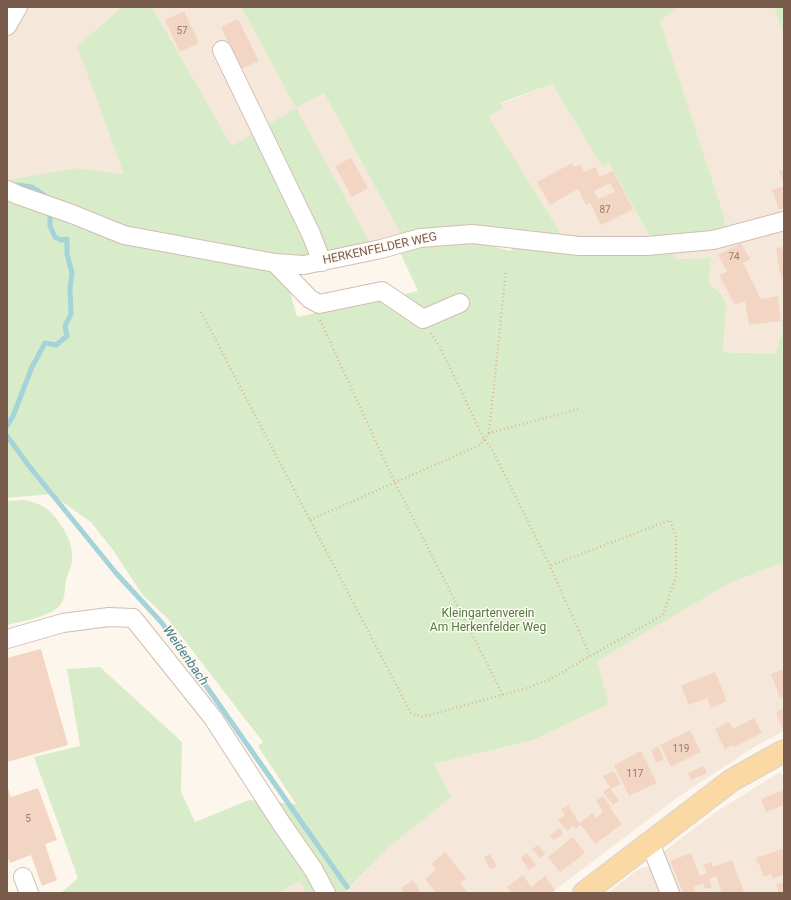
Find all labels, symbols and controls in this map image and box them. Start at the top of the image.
house number: 57 [176,25,188,37]
house number: 87 [599,204,611,216]
street label: HERKENFELDER WEG [322,230,438,268]
house number: 74 [728,251,740,263]
park label: Kleingartenverein Am Herkenfelder Weg [430,607,546,635]
water label: Weidenbach [159,623,211,689]
house number: 119 [673,743,689,755]
house number: 117 [627,768,643,780]
house number: 5 [25,813,31,825]

